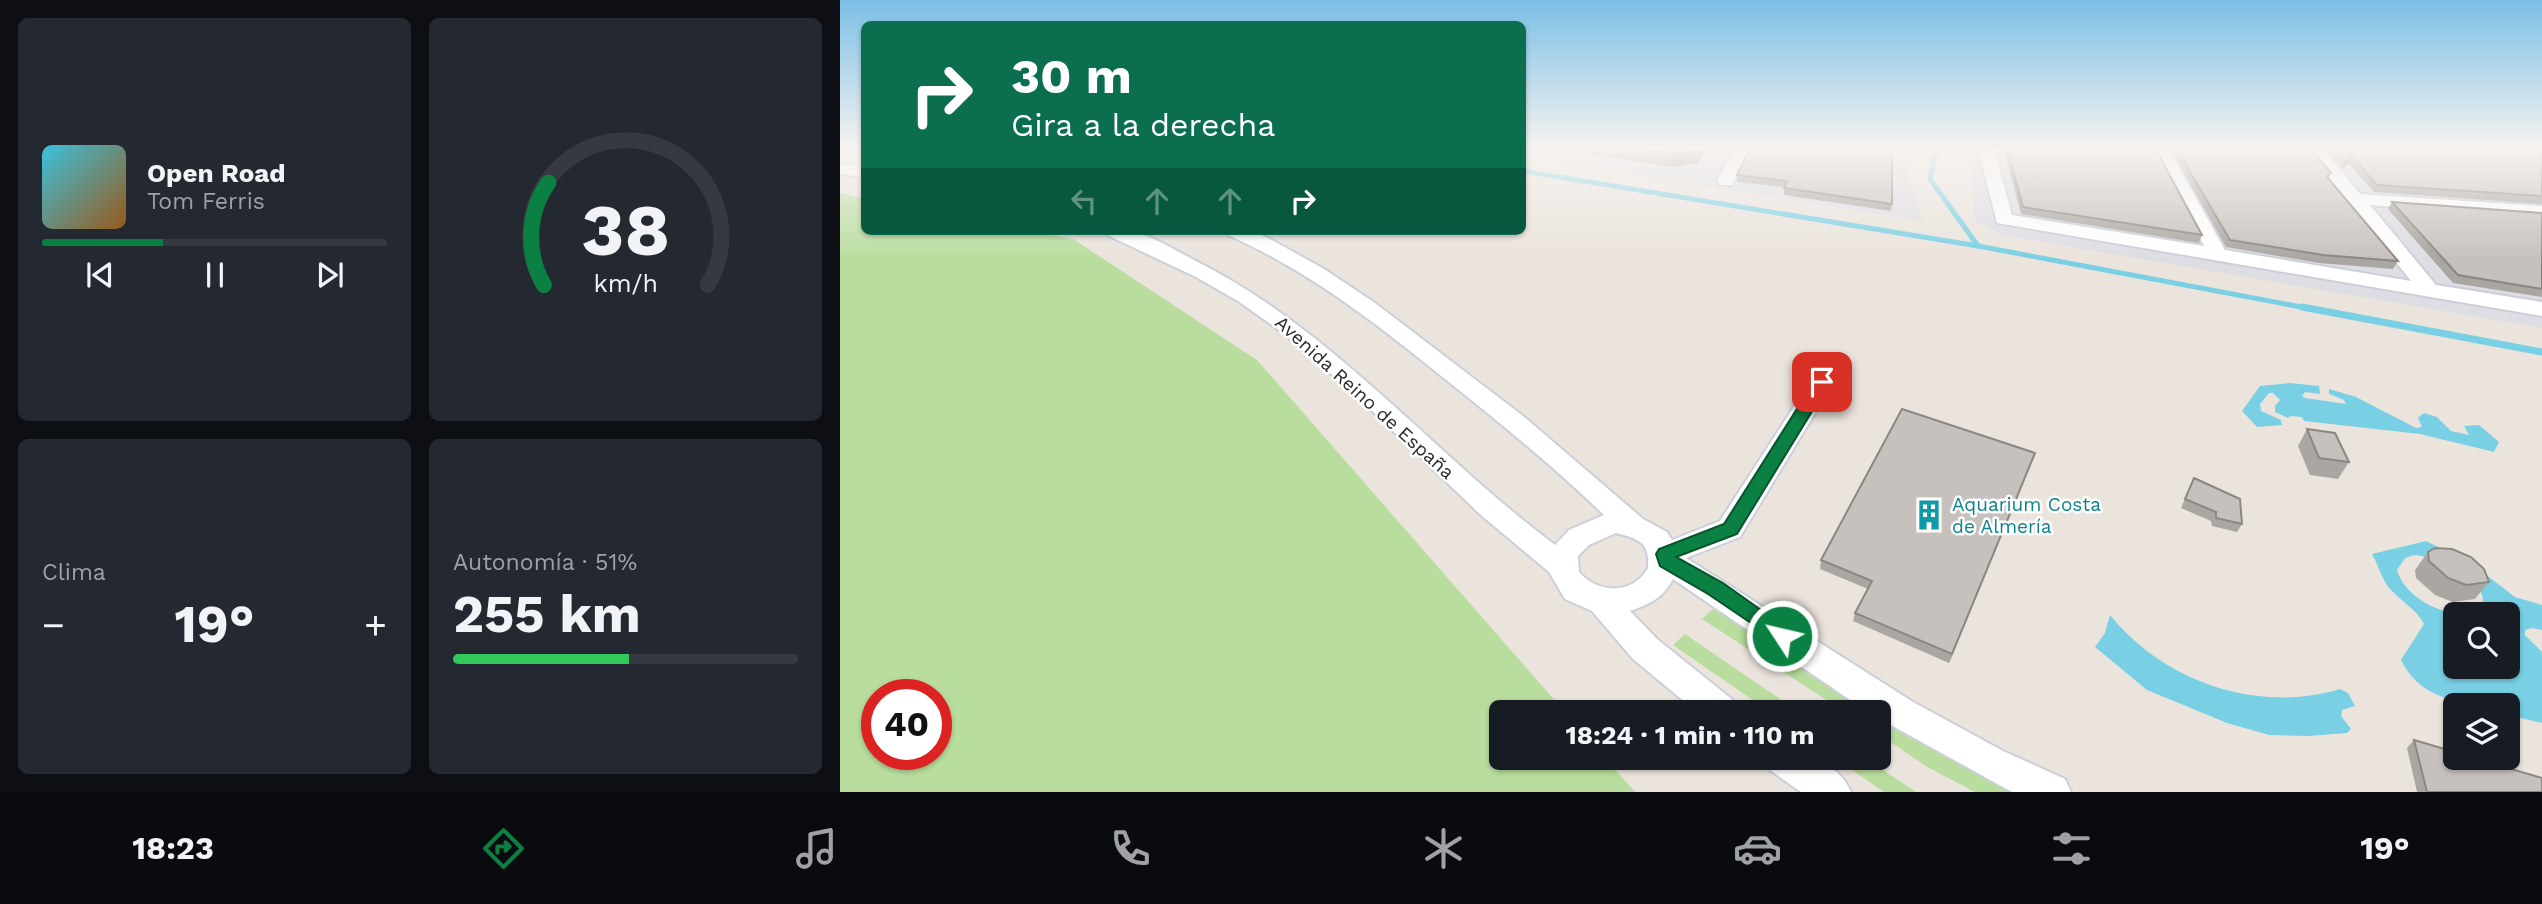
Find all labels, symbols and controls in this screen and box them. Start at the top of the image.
text: 30 m [1011,47,1132,105]
icon: right [896,49,987,140]
text: Gira a la derecha [1011,106,1275,144]
text: Open Road [147,158,285,188]
icon: left [1065,182,1103,220]
icon: ahead [1138,182,1176,220]
icon: ahead [1211,182,1249,220]
icon: right [1284,182,1322,220]
text: Tom Ferris [147,188,265,215]
text: 38 [581,188,670,274]
icon: previous [81,256,119,294]
icon: pause [196,256,234,294]
icon: next [311,256,349,294]
text: km/h [593,269,658,298]
street label: Avenida Reino de España [1270,311,1459,484]
pin [1792,352,1852,412]
icon: arrive [1803,363,1841,401]
place label: Aquarium Costa de Almería [1952,493,2101,538]
building icon: Aquarium Costa de Almería [1912,498,1946,532]
text: Autonomía · 51% [453,549,637,576]
text: Clima [42,559,106,586]
text: 255 km [453,584,641,645]
text: 19° [174,594,255,655]
position arrow [1745,599,1819,673]
map controls [2443,602,2520,770]
button: search [2443,602,2520,679]
text: − [42,603,65,647]
text: + [364,603,387,647]
speed limit sign: 40 [861,679,952,770]
button: layers [2443,693,2520,770]
text: 18:24 · 1 min · 110 m [1566,720,1814,750]
icon: directions [479,824,528,873]
icon: music [792,824,841,873]
icon: phone [1106,824,1155,873]
icon: climate [1419,824,1468,873]
icon: car [1733,824,1782,873]
icon: filters [2047,824,2096,873]
text: 18:23 [132,829,214,867]
text: 19° [2360,829,2410,867]

